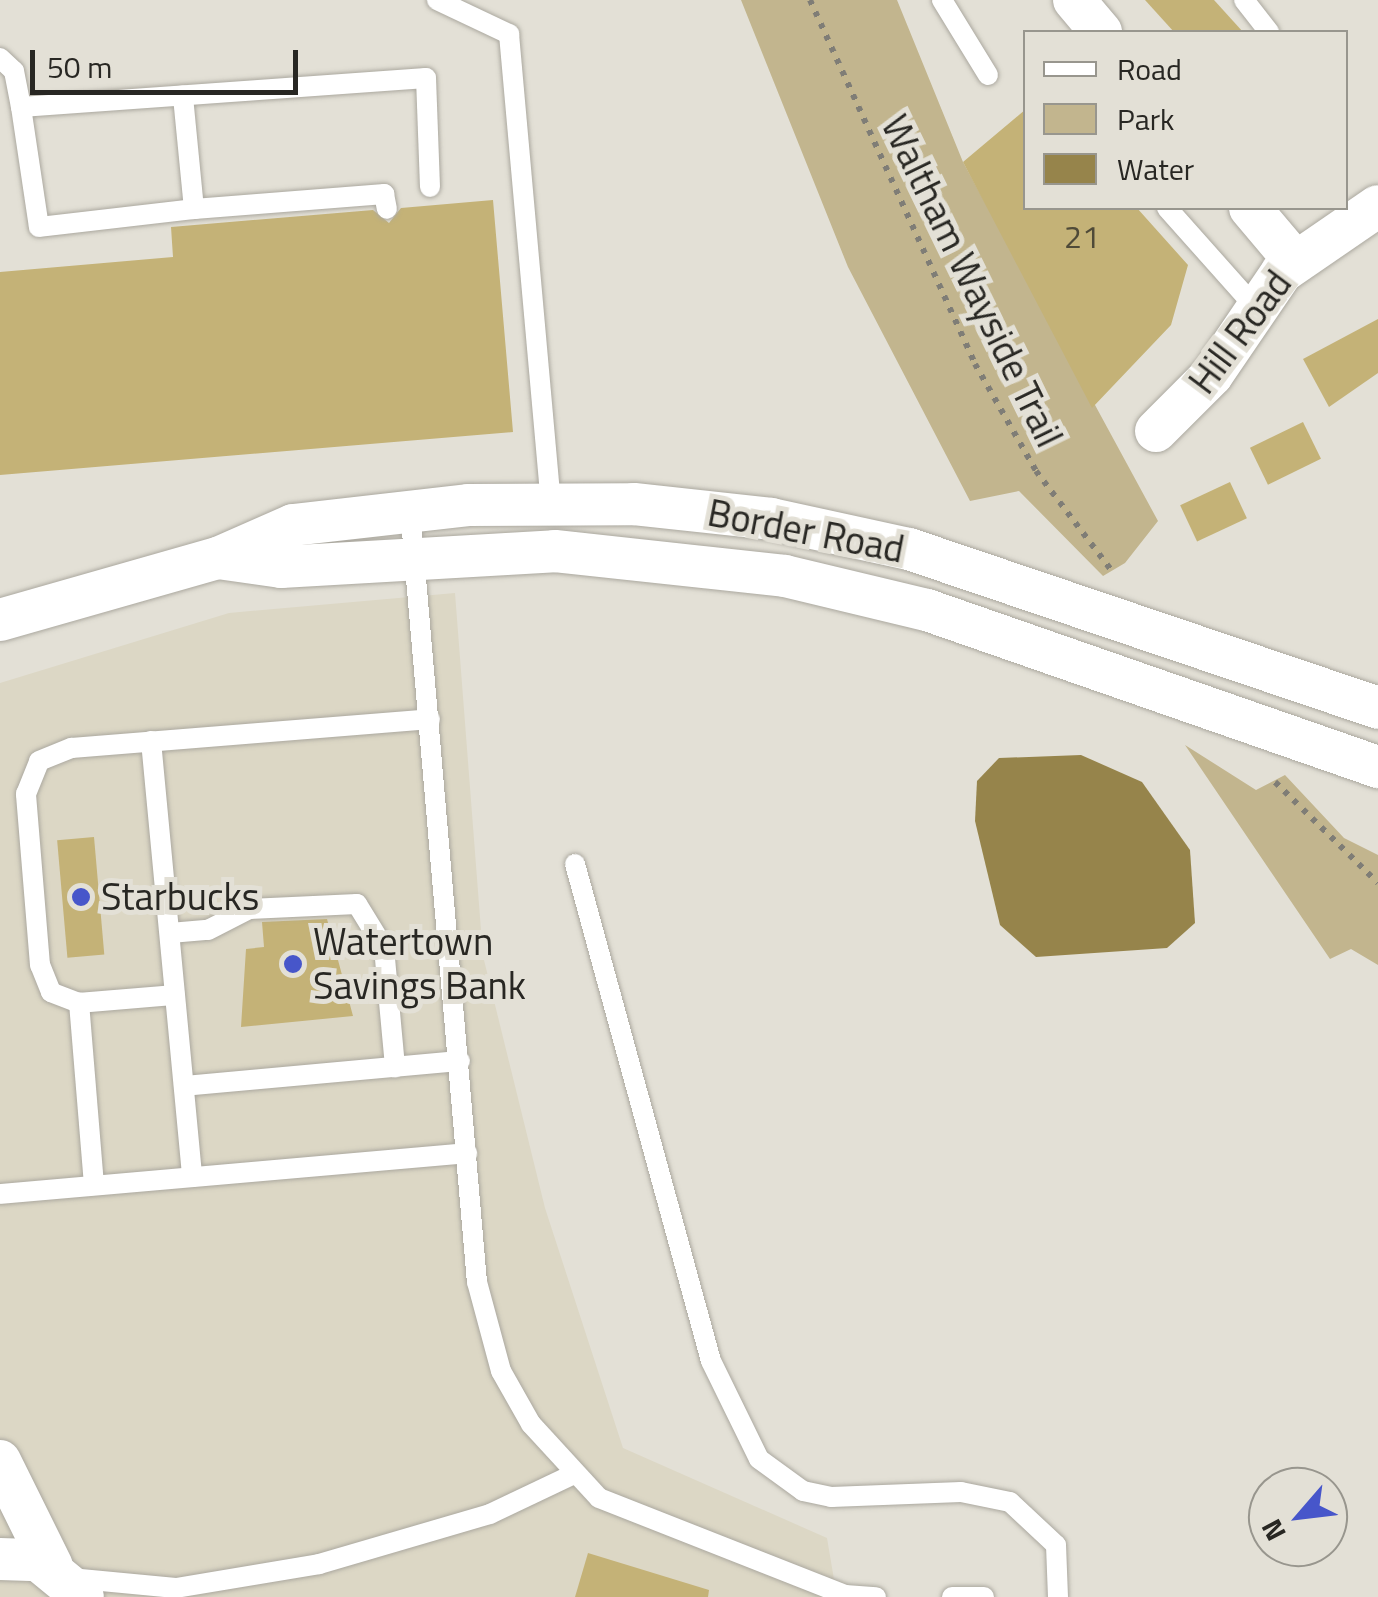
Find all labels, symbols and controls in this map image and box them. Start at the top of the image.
scale bar [35,30,302,92]
legend [1023,30,1348,210]
text: 50 m [47,44,112,90]
text: Road [1117,46,1182,92]
text: Park [1117,96,1174,142]
street label: Waltham Wayside Trail [872,108,1072,454]
text: Water [1117,146,1194,192]
house number: 21 [1064,217,1100,255]
street label: Hill Road [1179,262,1301,402]
street label: Border Road [704,490,908,572]
place label: Starbucks [101,874,259,920]
marker: Starbucks [70,886,92,908]
place label: Watertown Savings Bank [313,919,526,1008]
marker: Watertown Savings Bank [282,953,304,975]
north arrow [1248,1467,1348,1567]
text: N [1249,1512,1296,1549]

